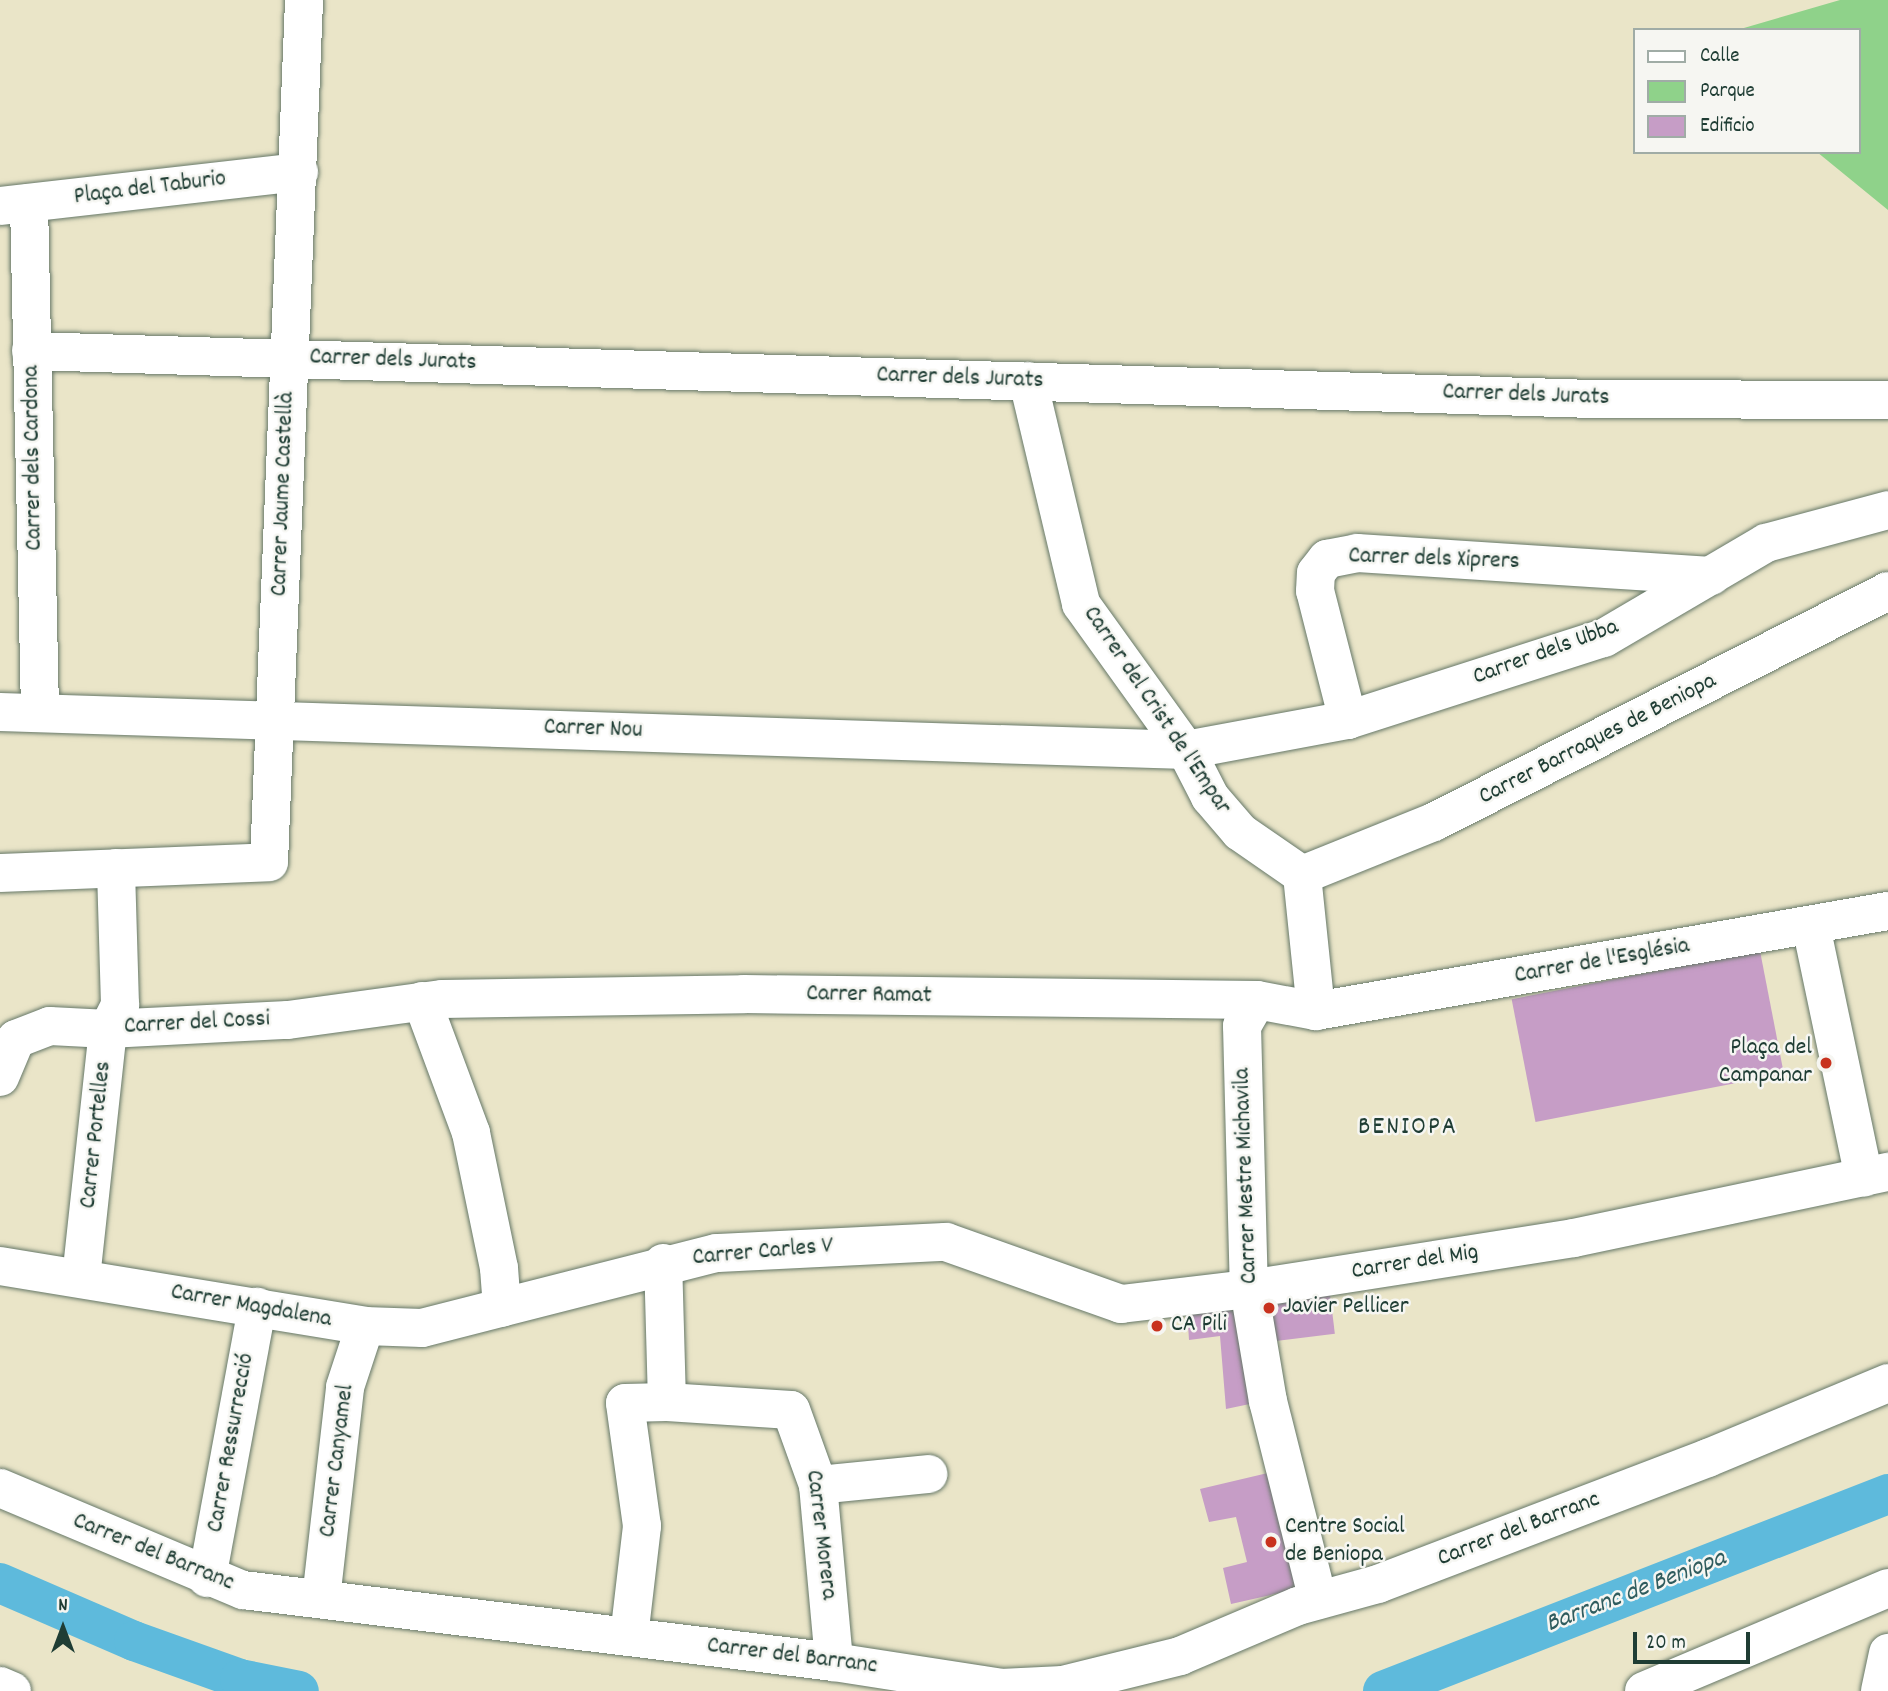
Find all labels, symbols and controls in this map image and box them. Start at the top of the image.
legend [1632,28,1860,154]
text: Calle [1700,42,1739,72]
text: Parque [1700,77,1755,107]
text: Edificio [1700,112,1755,142]
street label: Plaça del Taburio [72,165,228,213]
street label: Carrer dels Jurats [309,344,477,378]
street label: Carrer dels Jurats [876,362,1044,396]
street label: Carrer dels Cardona [18,365,50,551]
street label: Carrer dels Jurats [1442,379,1610,413]
street label: Carrer Jaume Castellà [266,391,302,597]
street label: Carrer dels Xiprers [1348,543,1520,577]
street label: Carrer del Crist de l'Empar [1076,601,1236,821]
street label: Carrer dels Ubba [1469,613,1623,693]
street label: Carrer Barraques de Beniopa [1475,668,1721,812]
street label: Carrer Nou [543,714,643,746]
street label: Carrer de l'Església [1512,932,1692,992]
street label: Carrer Ramat [806,981,932,1011]
street label: Carrer del Cossi [123,1006,271,1042]
place label: Plaça del Campanar [1719,1035,1812,1091]
marker: Plaça del Campanar [1818,1055,1834,1071]
street label: Carrer Portelles [75,1060,119,1210]
street label: Carrer Mestre Michavila [1229,1067,1265,1285]
district label: BENIOPA [1359,1112,1457,1144]
street label: Carrer Carles V [691,1232,835,1274]
street label: Carrer del Mig [1350,1239,1480,1287]
street label: Carrer Magdalena [168,1279,334,1335]
place label: Javier Pellicer [1283,1294,1409,1322]
marker: Javier Pellicer [1261,1300,1277,1316]
place label: CA Pili [1171,1312,1227,1340]
marker: CA Pili [1149,1318,1165,1334]
street label: Carrer Ressurrecció [202,1351,262,1535]
street label: Carrer Canyamel [314,1383,362,1539]
street label: Carrer Morera [798,1469,842,1601]
street label: Carrer del Barranc [1434,1486,1604,1574]
street label: Carrer del Barranc [68,1508,238,1598]
place label: Centre Social de Beniopa [1285,1514,1405,1570]
marker: Centre Social de Beniopa [1263,1534,1279,1550]
water label: Barranc de Beniopa [1542,1543,1730,1641]
north arrow [28,1593,98,1663]
text: N [58,1593,68,1620]
scale bar [1636,1618,1753,1662]
text: 20 m [1646,1629,1686,1659]
street label: Carrer del Barranc [705,1632,879,1682]

